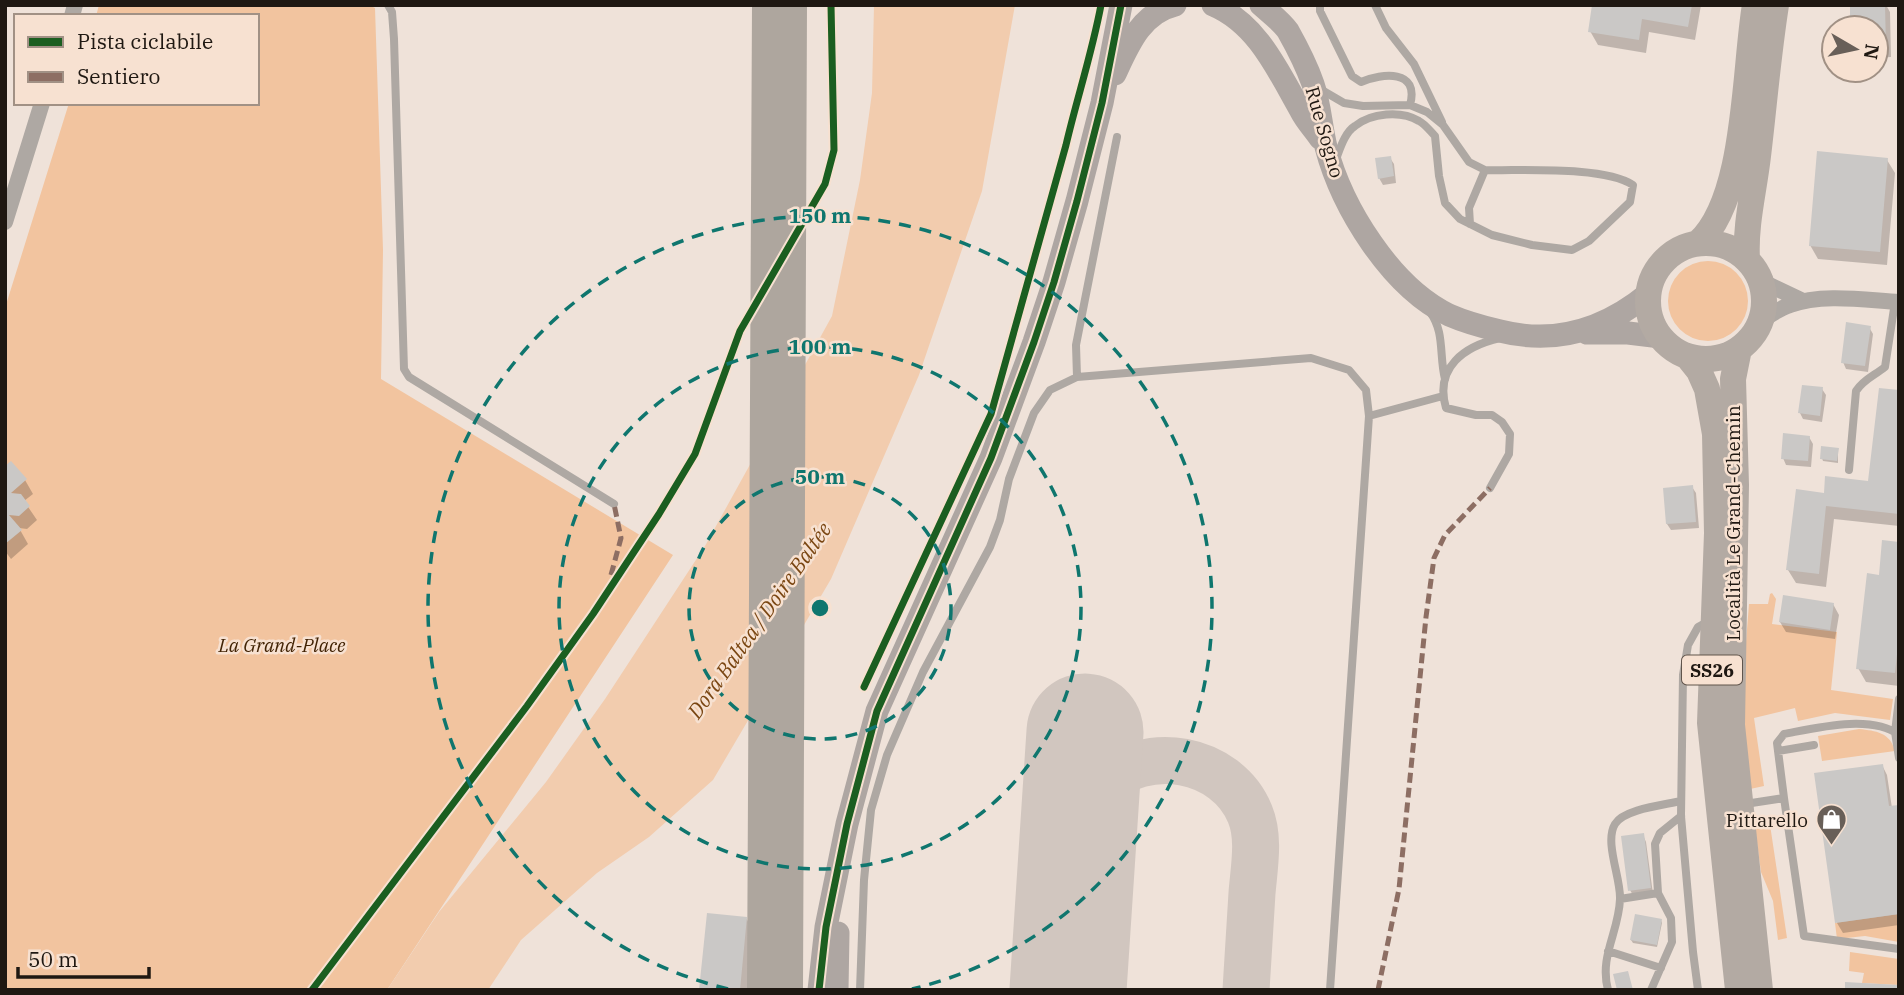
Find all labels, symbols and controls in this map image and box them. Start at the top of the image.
legend [14,14,259,105]
north arrow [1820,14,1890,84]
text: Pista ciclabile [77,27,213,55]
text: N [1859,42,1885,61]
text: Sentiero [77,62,160,90]
street label: Rue Sogno [1300,83,1350,181]
text: 150 m [788,201,852,229]
text: 100 m [788,332,852,360]
street label: Località Le Grand-Chemin [1721,405,1745,641]
text: 50 m [795,462,845,490]
water label: Dora Baltea / Doire Baltée [680,516,838,724]
centre of rings [808,596,832,620]
park label: La Grand-Place [218,633,346,657]
road number: SS26 [1682,656,1742,684]
shop icon: Pittarello [1814,803,1848,847]
place label: Pittarello [1726,808,1808,832]
scale bar [18,936,149,980]
text: 50 m [28,945,78,973]

